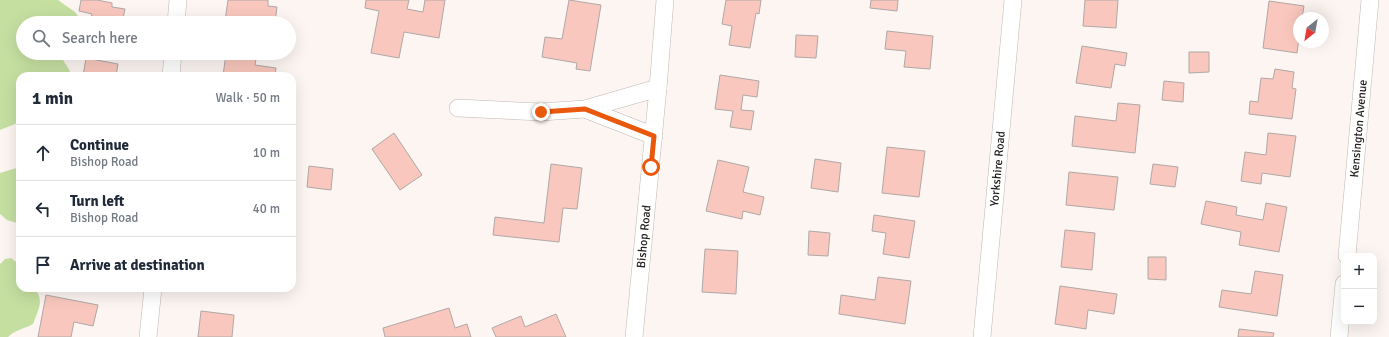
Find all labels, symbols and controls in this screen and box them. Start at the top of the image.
north arrow [1293,12,1329,48]
search box [16,16,296,60]
icon: search [30,27,52,49]
text: Search here [62,29,138,47]
street label: Kensington Avenue [1347,79,1371,178]
text: 1 min [32,88,73,109]
text: Walk · 50 m [216,90,280,106]
route end [532,103,550,121]
street label: Yorkshire Road [987,130,1009,207]
text: Continue [70,136,129,154]
icon: ahead [32,142,54,164]
text: 10 m [253,145,280,161]
text: Bishop Road [70,154,139,170]
route start [642,158,660,176]
text: Turn left [70,192,124,210]
icon: left [32,198,54,220]
text: 40 m [253,201,280,217]
street label: Bishop Road [634,204,655,269]
text: Bishop Road [70,210,139,226]
map controls [1341,253,1377,325]
button: + [1341,253,1377,289]
icon: arrive [32,254,54,276]
text: Arrive at destination [70,256,205,274]
button: − [1341,289,1377,325]

